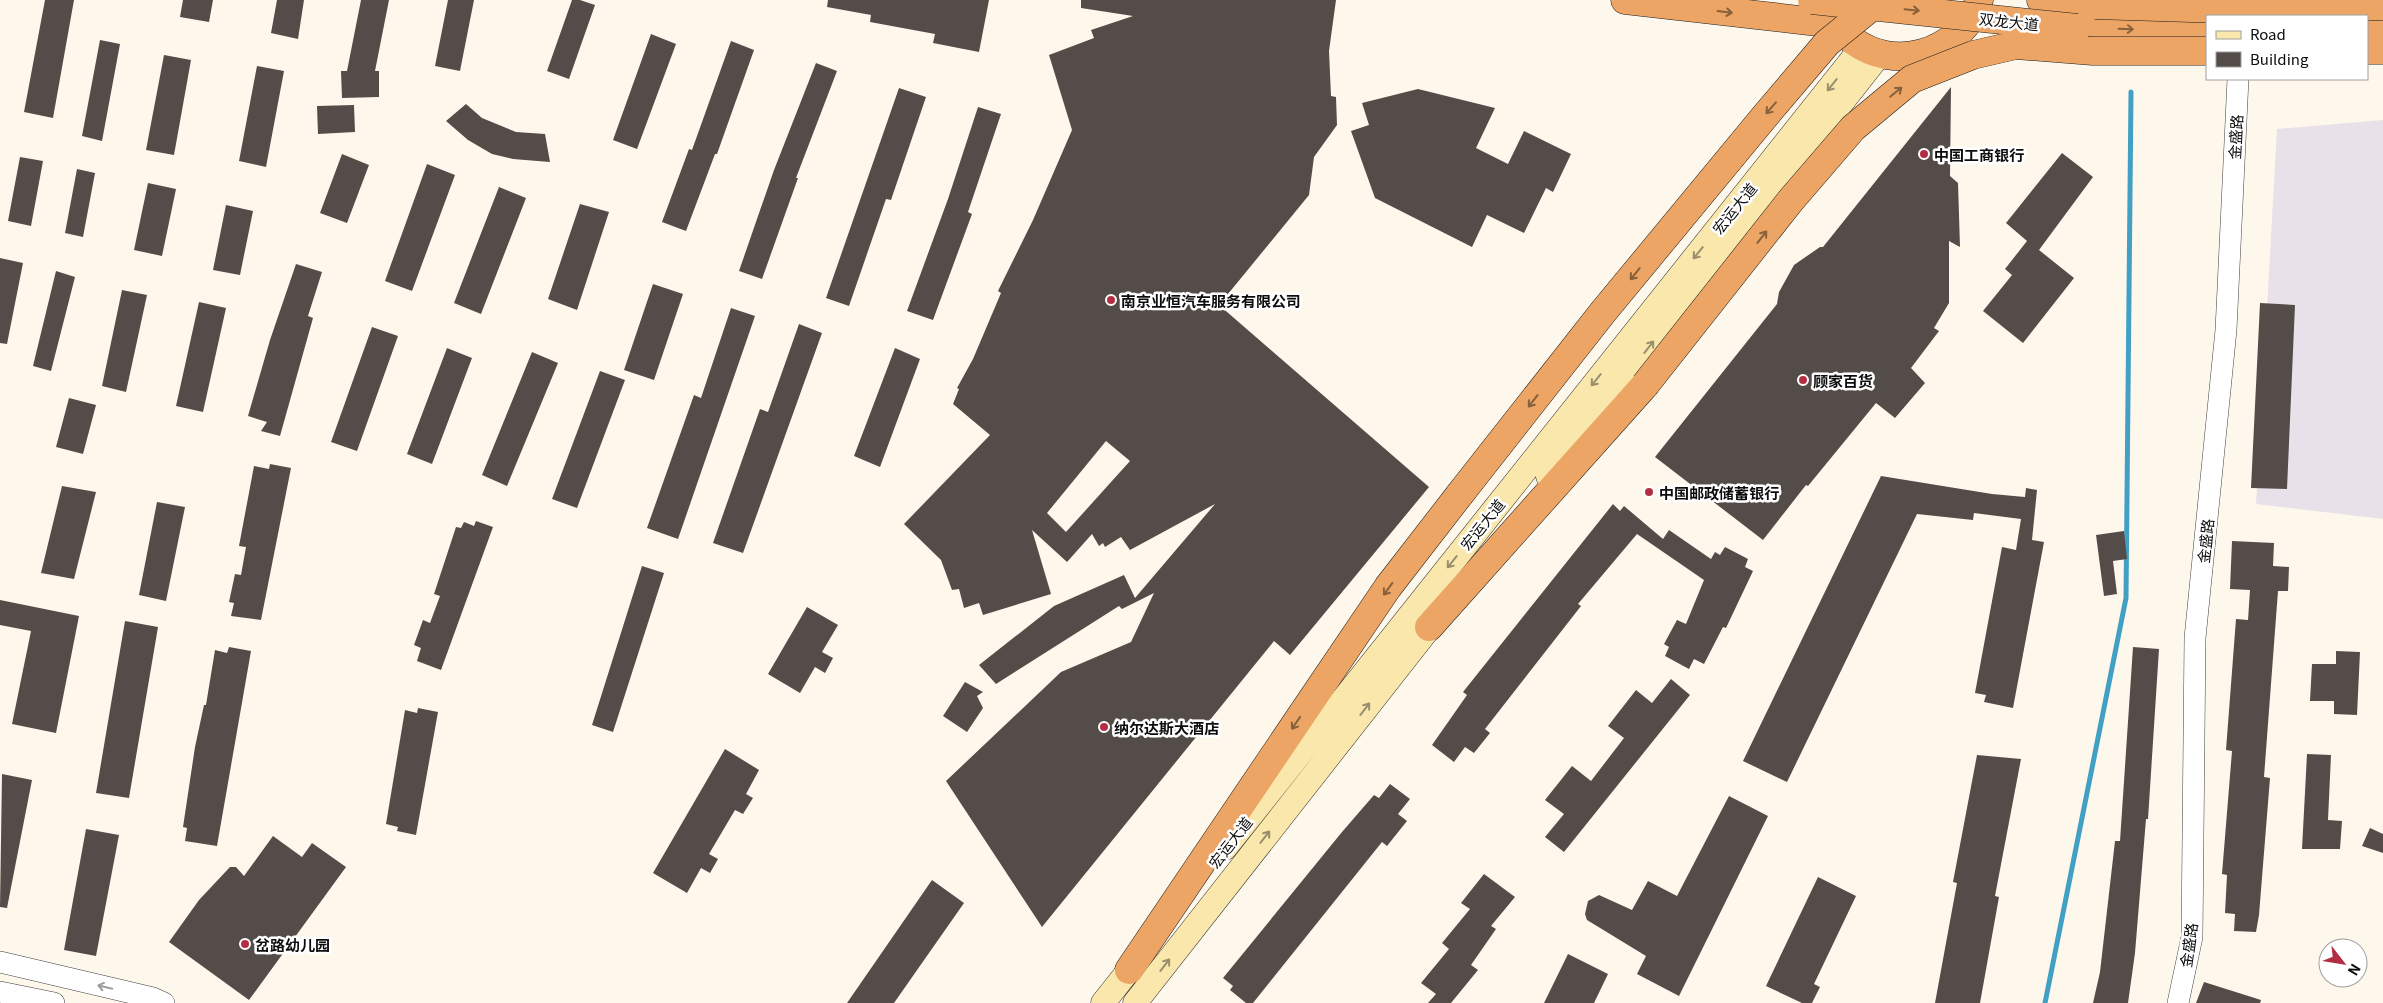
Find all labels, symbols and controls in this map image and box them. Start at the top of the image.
one-way arrow [1904,5,1920,15]
one-way arrow [1717,7,1733,17]
street label: 双龙大道 [1978,7,2040,35]
legend [2206,15,2368,80]
text: Road [2250,23,2286,44]
one-way arrow [2118,24,2134,34]
text: Building [2250,48,2309,69]
one-way arrow [1826,78,1837,91]
one-way arrow [1889,87,1902,98]
one-way arrow [1766,101,1777,114]
street label: 金盛路 [2223,114,2247,160]
place label: 中国工商银行 [1934,144,2024,165]
marker: 中国工商银行 [1918,148,1930,160]
street label: 宏运大道 [1707,178,1761,238]
one-way arrow [1757,230,1768,243]
one-way arrow [1692,246,1703,259]
one-way arrow [1629,267,1640,280]
place label: 南京业恒汽车服务有限公司 [1121,290,1301,311]
marker: 南京业恒汽车服务有限公司 [1105,294,1117,306]
one-way arrow [1644,341,1655,354]
place label: 顾家百货 [1813,370,1873,391]
one-way arrow [1591,373,1602,386]
marker: 顾家百货 [1797,374,1809,386]
one-way arrow [1528,394,1539,407]
place label: 中国邮政储蓄银行 [1659,482,1779,503]
marker: 中国邮政储蓄银行 [1643,486,1655,498]
street label: 宏运大道 [1455,494,1509,554]
street label: 金盛路 [2192,518,2218,564]
one-way arrow [1446,555,1457,568]
one-way arrow [1383,581,1393,595]
one-way arrow [1360,703,1371,716]
one-way arrow [1291,715,1301,729]
place label: 纳尔达斯大酒店 [1114,717,1219,738]
marker: 纳尔达斯大酒店 [1098,721,1110,733]
street label: 宏运大道 [1203,812,1257,872]
one-way arrow [1260,831,1271,844]
street label: 金盛路 [2174,921,2202,969]
place label: 岔路幼儿园 [255,934,330,955]
marker: 岔路幼儿园 [239,938,251,950]
north arrow [2318,938,2368,988]
one-way arrow [1160,959,1171,972]
text: N [2344,961,2366,980]
one-way arrow [98,982,114,991]

